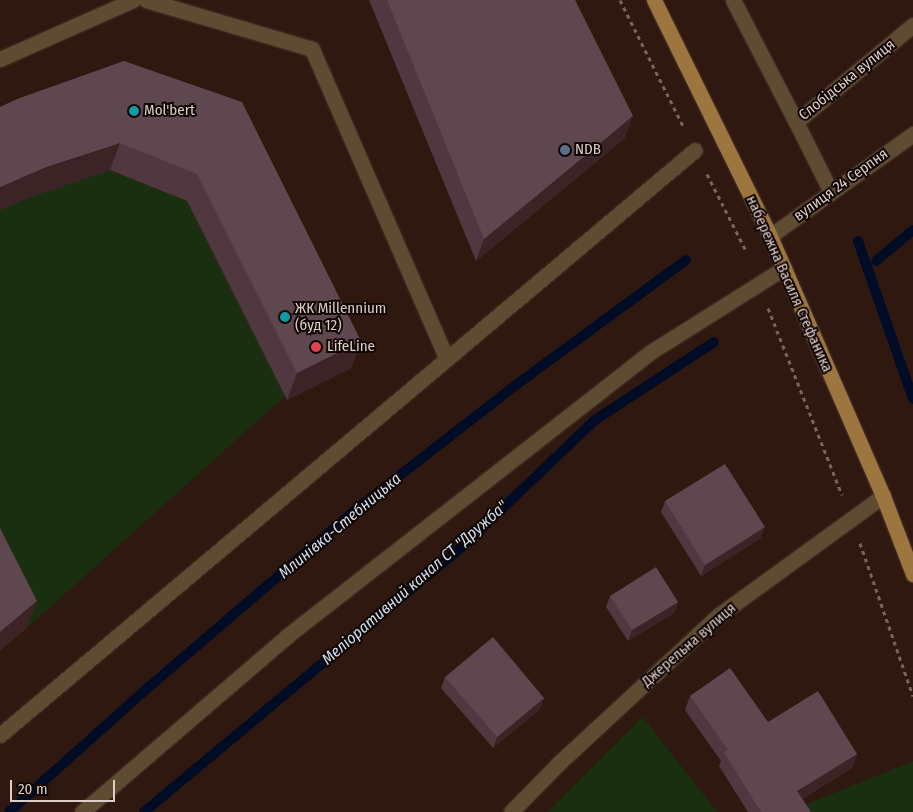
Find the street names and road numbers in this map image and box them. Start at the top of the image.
street label: Слобідська вулиця [795,36,899,124]
street label: вулиця 24 Серпня [791,145,891,225]
street label: набережна Василя Стефаника [742,193,836,375]
street label: Джерельна вулиця [638,599,740,691]

